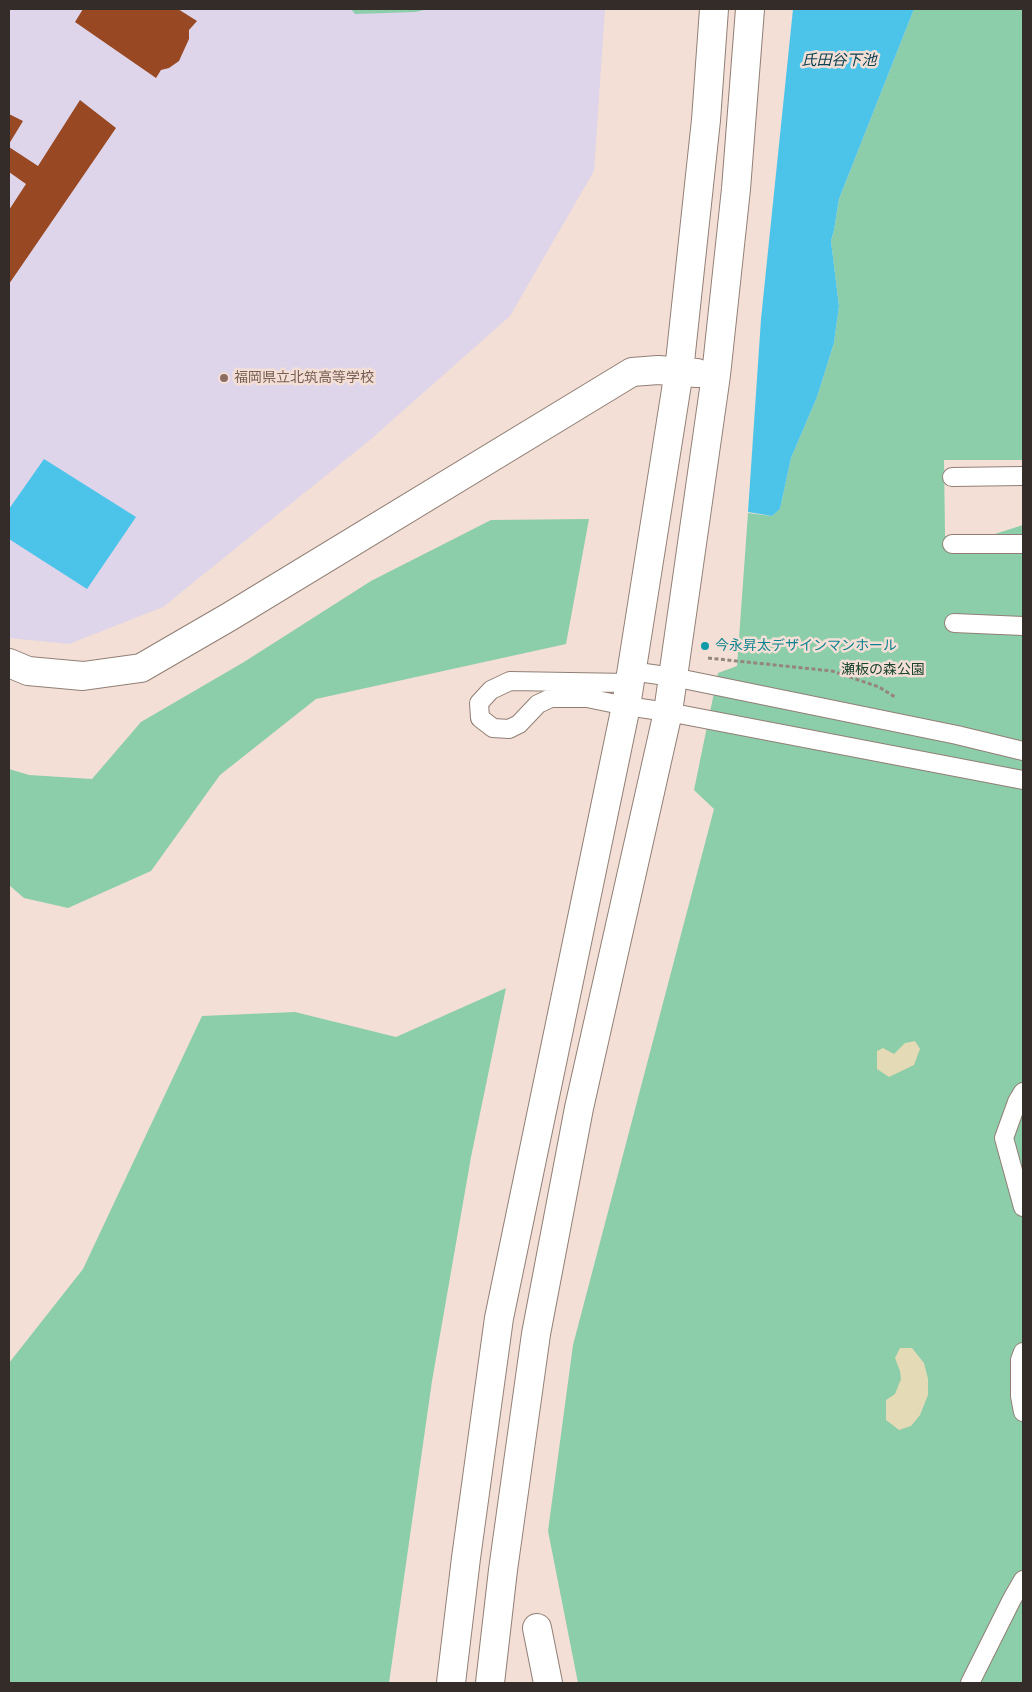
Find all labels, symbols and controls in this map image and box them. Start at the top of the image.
water label: 氏田谷下池 [802,52,876,70]
place label: 福岡県立北筑高等学校 [234,370,374,386]
marker: 福岡県立北筑高等学校 [218,372,230,384]
place label: 今永昇太デザインマンホール [715,638,897,654]
marker: 今永昇太デザインマンホール [699,640,711,652]
park label: 瀬板の森公園 [841,662,925,678]

